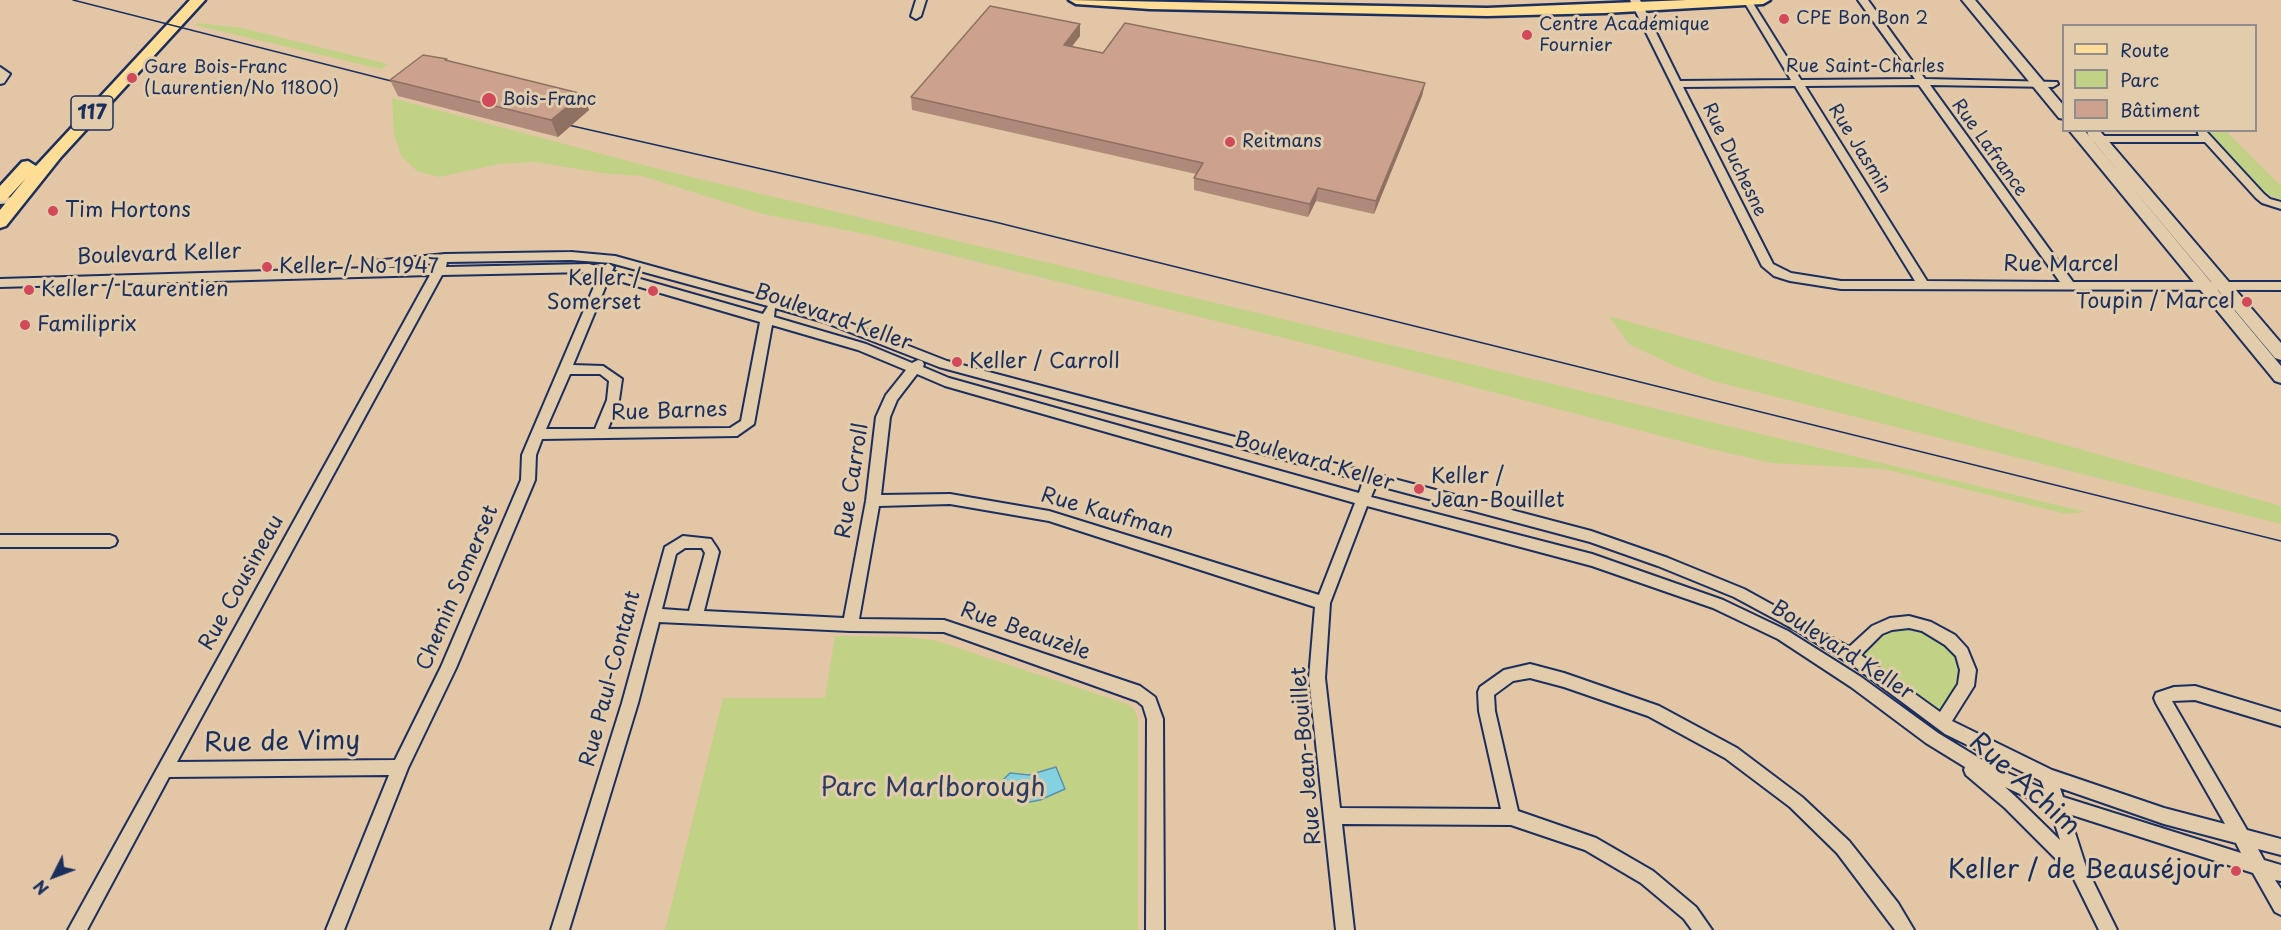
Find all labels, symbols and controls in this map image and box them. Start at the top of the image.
place label: CPE Bon Bon 2 [1796,8,1928,30]
marker: CPE Bon Bon 2 [1777,12,1791,26]
place label: Centre Académique Fournier [1539,14,1709,57]
legend [2062,24,2257,132]
marker: Centre Académique Fournier [1520,28,1534,42]
text: Route [2120,36,2169,63]
street label: Rue Saint-Charles [1786,56,1944,78]
place label: Gare Bois-Franc (Laurentien/No 11800) [144,57,339,100]
text: Parc [2120,66,2159,93]
marker: Gare Bois-Franc (Laurentien/No 11800) [125,71,139,85]
place label: Bois-Franc [502,89,596,111]
marker: Bois-Franc [480,91,498,109]
street label: Rue Lafrance [1947,95,2031,201]
road number: 117 [71,96,113,130]
text: Bâtiment [2120,96,2200,123]
street label: Rue Duchesne [1697,100,1771,220]
street label: Rue Jasmin [1823,100,1895,198]
place label: Reitmans [1242,131,1322,153]
marker: Reitmans [1223,135,1237,149]
place label: Tim Hortons [65,198,191,224]
marker: Tim Hortons [46,204,60,218]
street label: Boulevard Keller [76,240,242,270]
street label: Rue Marcel [2003,252,2119,278]
place label: Keller / No 1947 [279,254,439,280]
marker: Keller / No 1947 [260,260,274,274]
place label: Keller / Somerset [547,266,641,316]
place label: Keller / Laurentien [41,277,229,303]
street label: Boulevard Keller [751,279,915,357]
marker: Keller / Laurentien [22,283,36,297]
marker: Keller / Somerset [646,284,660,298]
place label: Toupin / Marcel [2076,289,2235,315]
marker: Toupin / Marcel [2240,295,2254,309]
place label: Familiprix [37,312,136,338]
marker: Familiprix [18,318,32,332]
place label: Keller / Carroll [969,349,1120,375]
marker: Keller / Carroll [950,355,964,369]
street label: Rue Barnes [610,397,728,427]
street label: Rue Carroll [831,421,875,541]
street label: Boulevard Keller [1231,427,1397,497]
place label: Keller / Jean-Bouillet [1431,464,1565,514]
marker: Keller / Jean-Bouillet [1412,482,1426,496]
street label: Rue Kaufman [1038,483,1176,545]
street label: Chemin Somerset [412,502,504,674]
street label: Rue Cousineau [194,511,290,655]
street label: Rue Paul-Contant [575,588,647,770]
street label: Boulevard Keller [1766,596,1918,706]
street label: Rue Beauzèle [957,598,1093,666]
street label: Rue Jean-Bouillet [1287,666,1327,846]
street label: Rue de Vimy [203,726,361,760]
street label: Rue Achim [1962,727,2086,843]
park label: Parc Marlborough [820,773,1046,805]
north arrow [24,846,84,906]
place label: Keller / de Beauséjour [1948,855,2224,887]
marker: Keller / de Beauséjour [2229,864,2243,878]
text: N [27,875,54,901]

